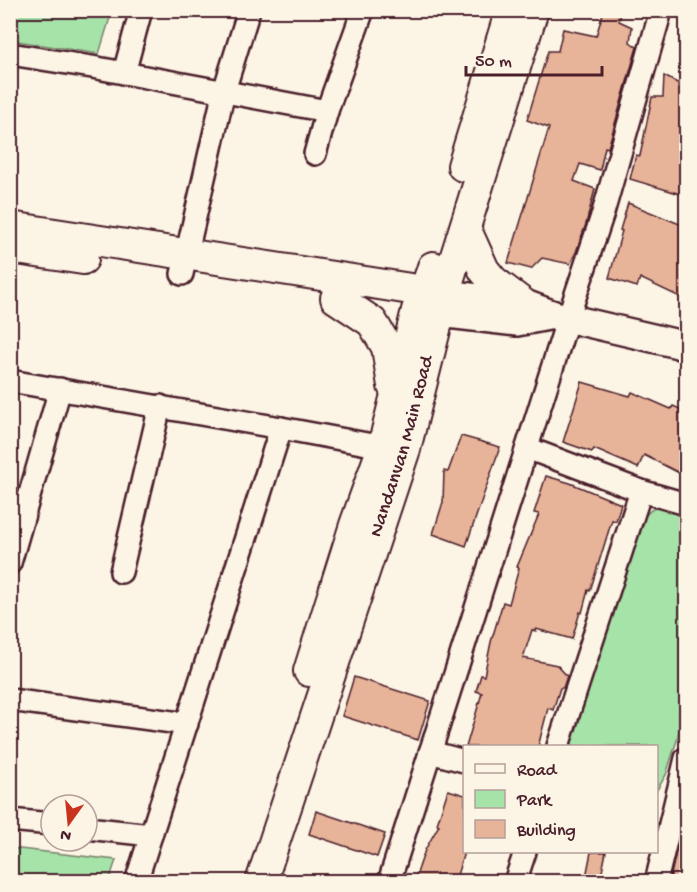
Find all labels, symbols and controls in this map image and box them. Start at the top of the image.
scale bar [466,39,602,77]
text: 50 m [475,52,512,73]
street label: Nandanvan Main Road [365,351,440,540]
legend [463,745,658,853]
text: Road [517,761,558,782]
text: Park [516,791,553,812]
north arrow [39,793,99,853]
text: Building [516,821,576,842]
text: N [58,823,74,845]

